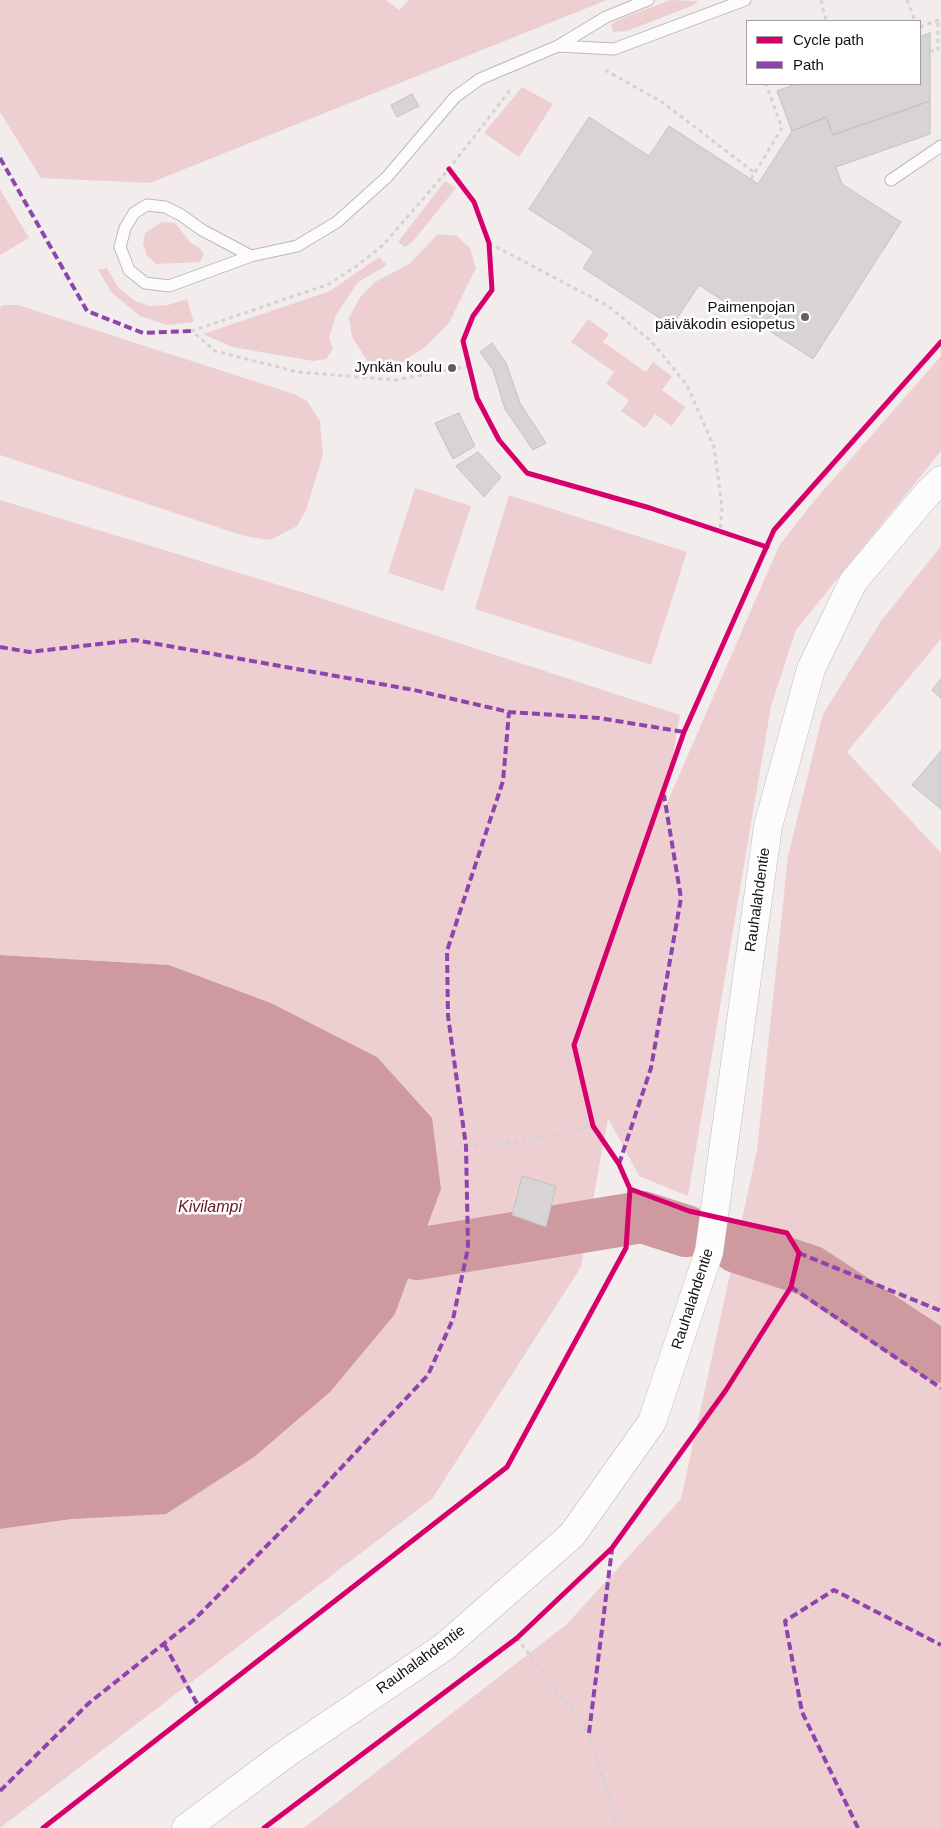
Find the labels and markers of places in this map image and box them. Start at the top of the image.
place label: Paimenpojan päiväkodin esiopetus [655,299,795,334]
marker: Paimenpojan päiväkodin esiopetus [799,311,811,323]
place label: Jynkän koulu [354,359,442,377]
marker: Jynkän koulu [446,362,458,374]

